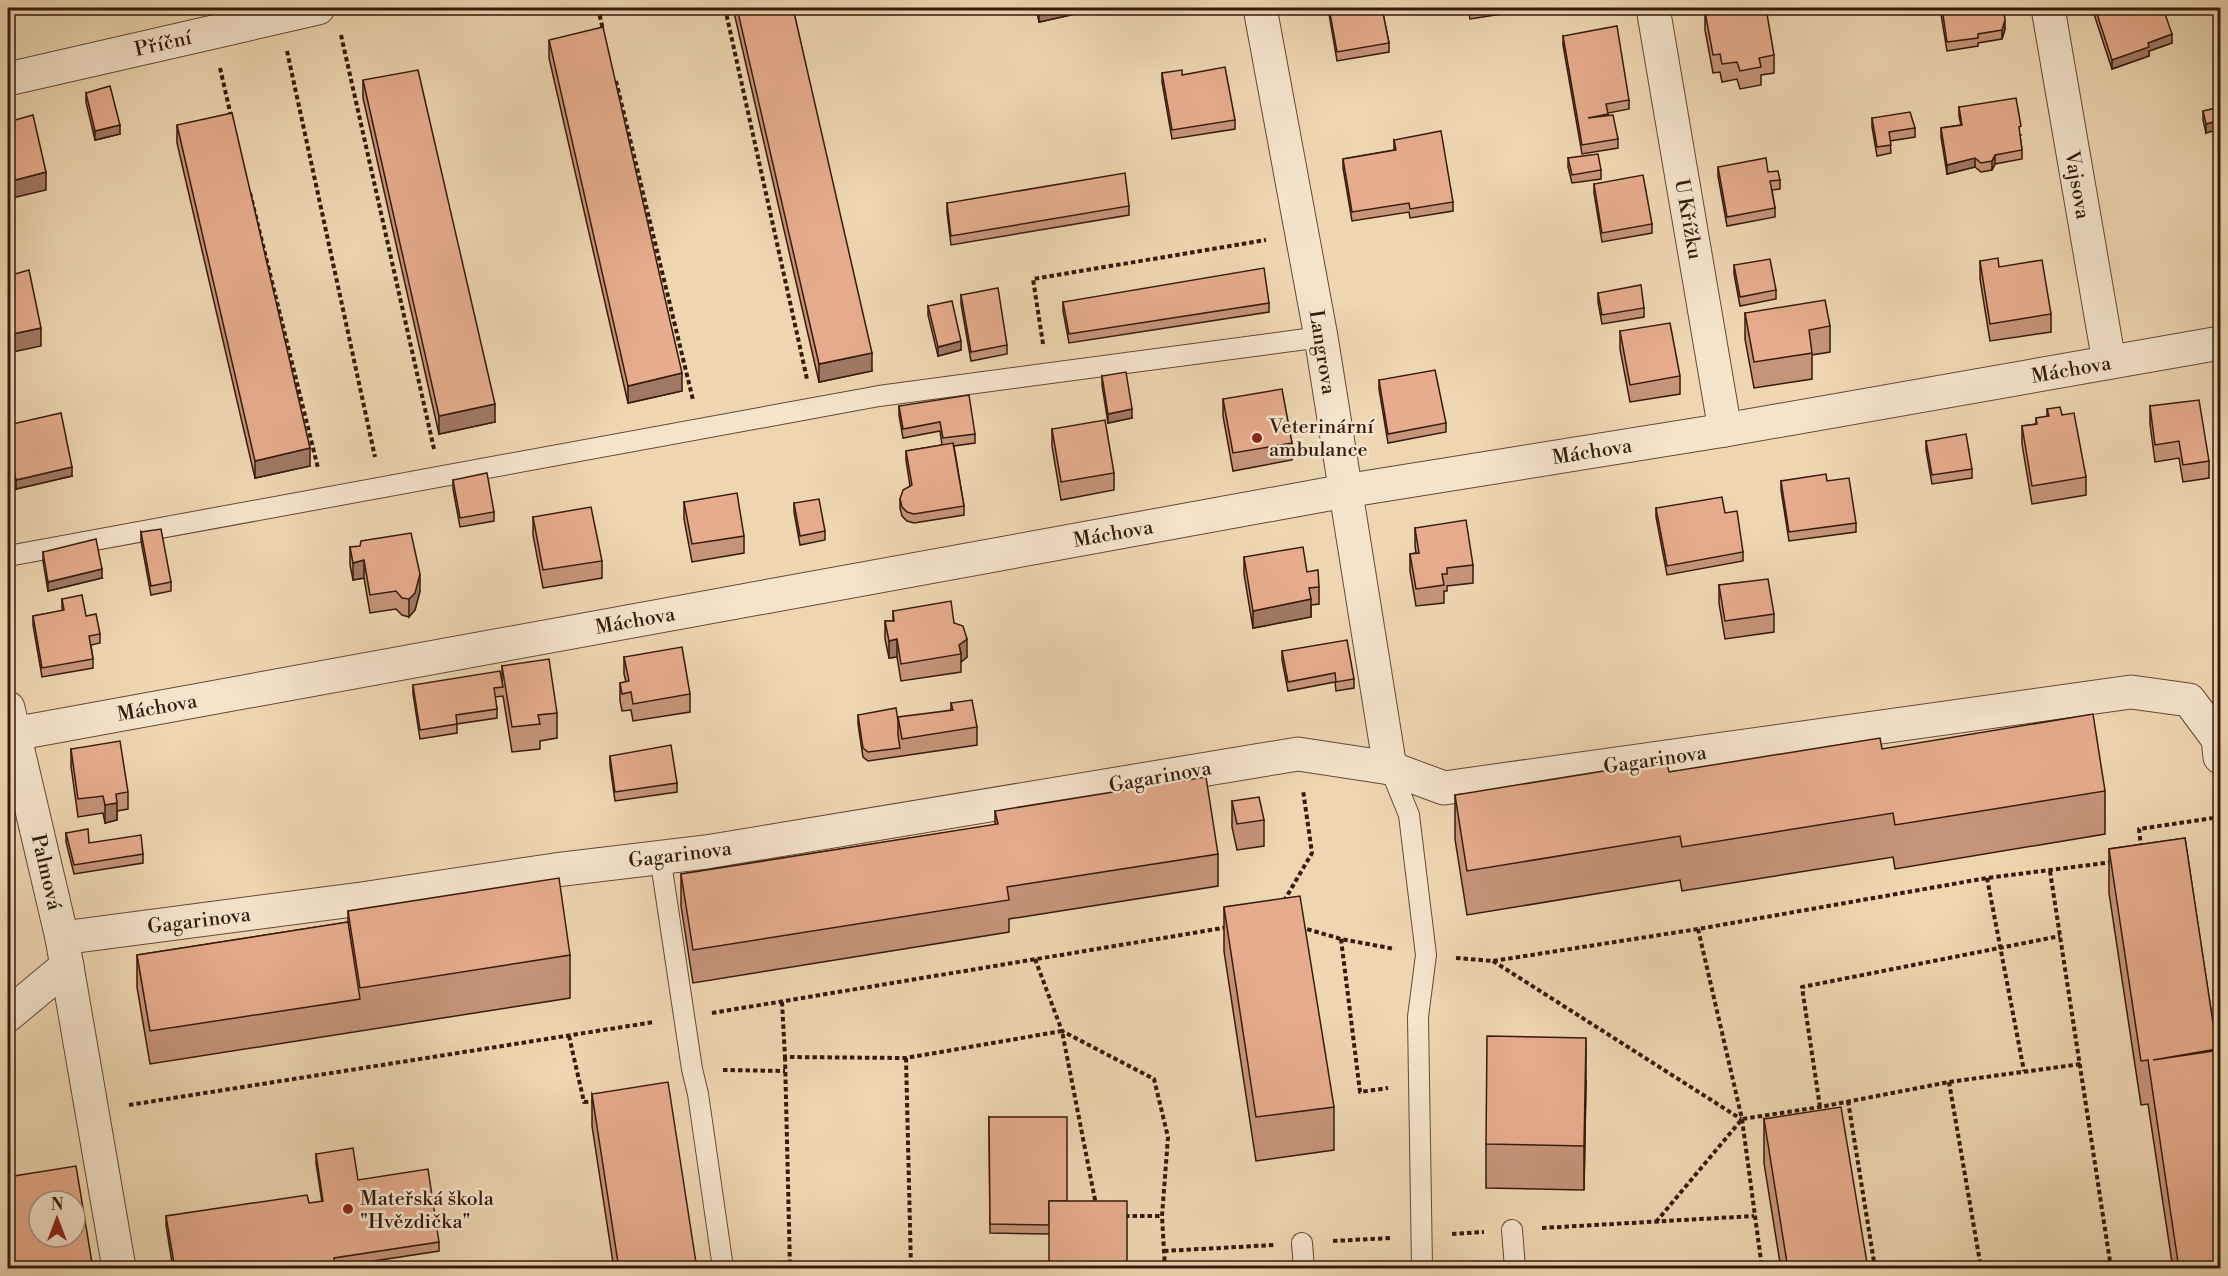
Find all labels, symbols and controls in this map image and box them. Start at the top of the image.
street label: Příční [132,25,196,63]
street label: Vajsova [2058,148,2095,222]
street label: U Křížku [1668,177,1707,262]
street label: Langrova [1302,308,1341,397]
street label: Máchova [2029,351,2114,390]
place label: Veterinární ambulance [1268,415,1375,463]
marker: Veterinární ambulance [1250,431,1264,445]
street label: Máchova [1551,434,1635,471]
street label: Máchova [1071,515,1156,554]
street label: Máchova [593,602,678,641]
street label: Máchova [115,689,200,728]
street label: Gagarinova [1602,741,1709,780]
street label: Gagarinova [1107,756,1214,799]
street label: Palmová [25,832,67,914]
street label: Gagarinova [627,837,734,874]
street label: Gagarinova [146,903,253,940]
place label: Mateřská škola "Hvězdička" [360,1187,495,1235]
north arrow [27,1189,87,1249]
text: N [51,1195,64,1215]
marker: Mateřská škola "Hvězdička" [341,1202,355,1216]

